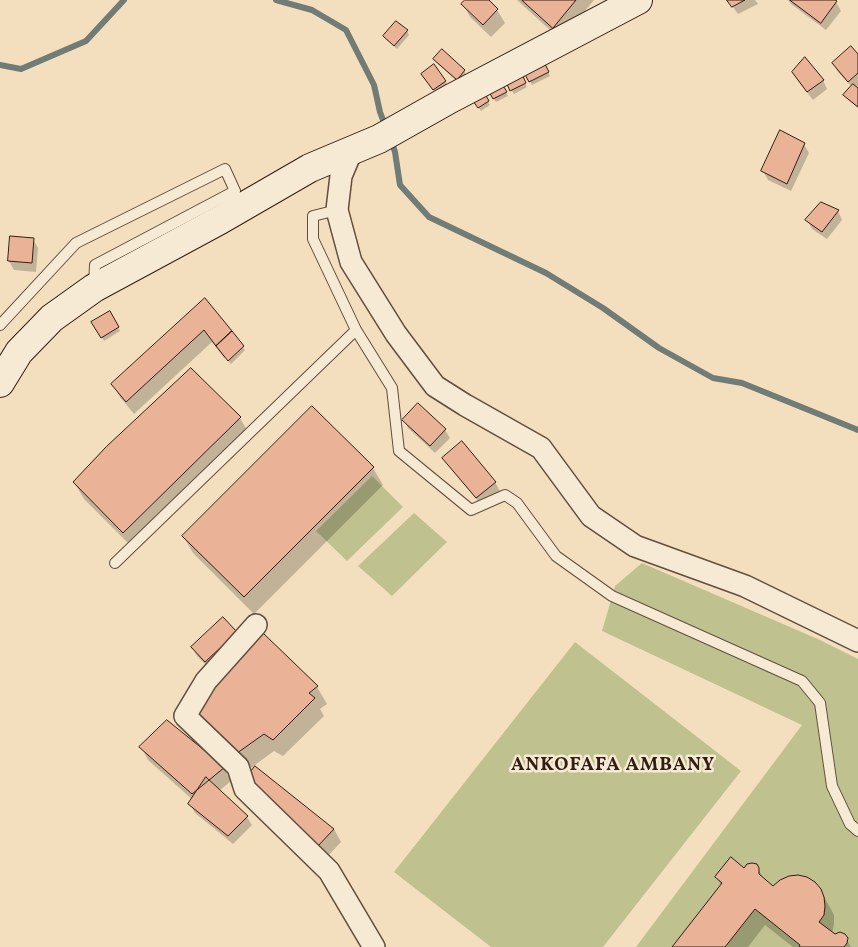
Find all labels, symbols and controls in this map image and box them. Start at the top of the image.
district label: ANKOFAFA AMBANY [509,756,717,778]

